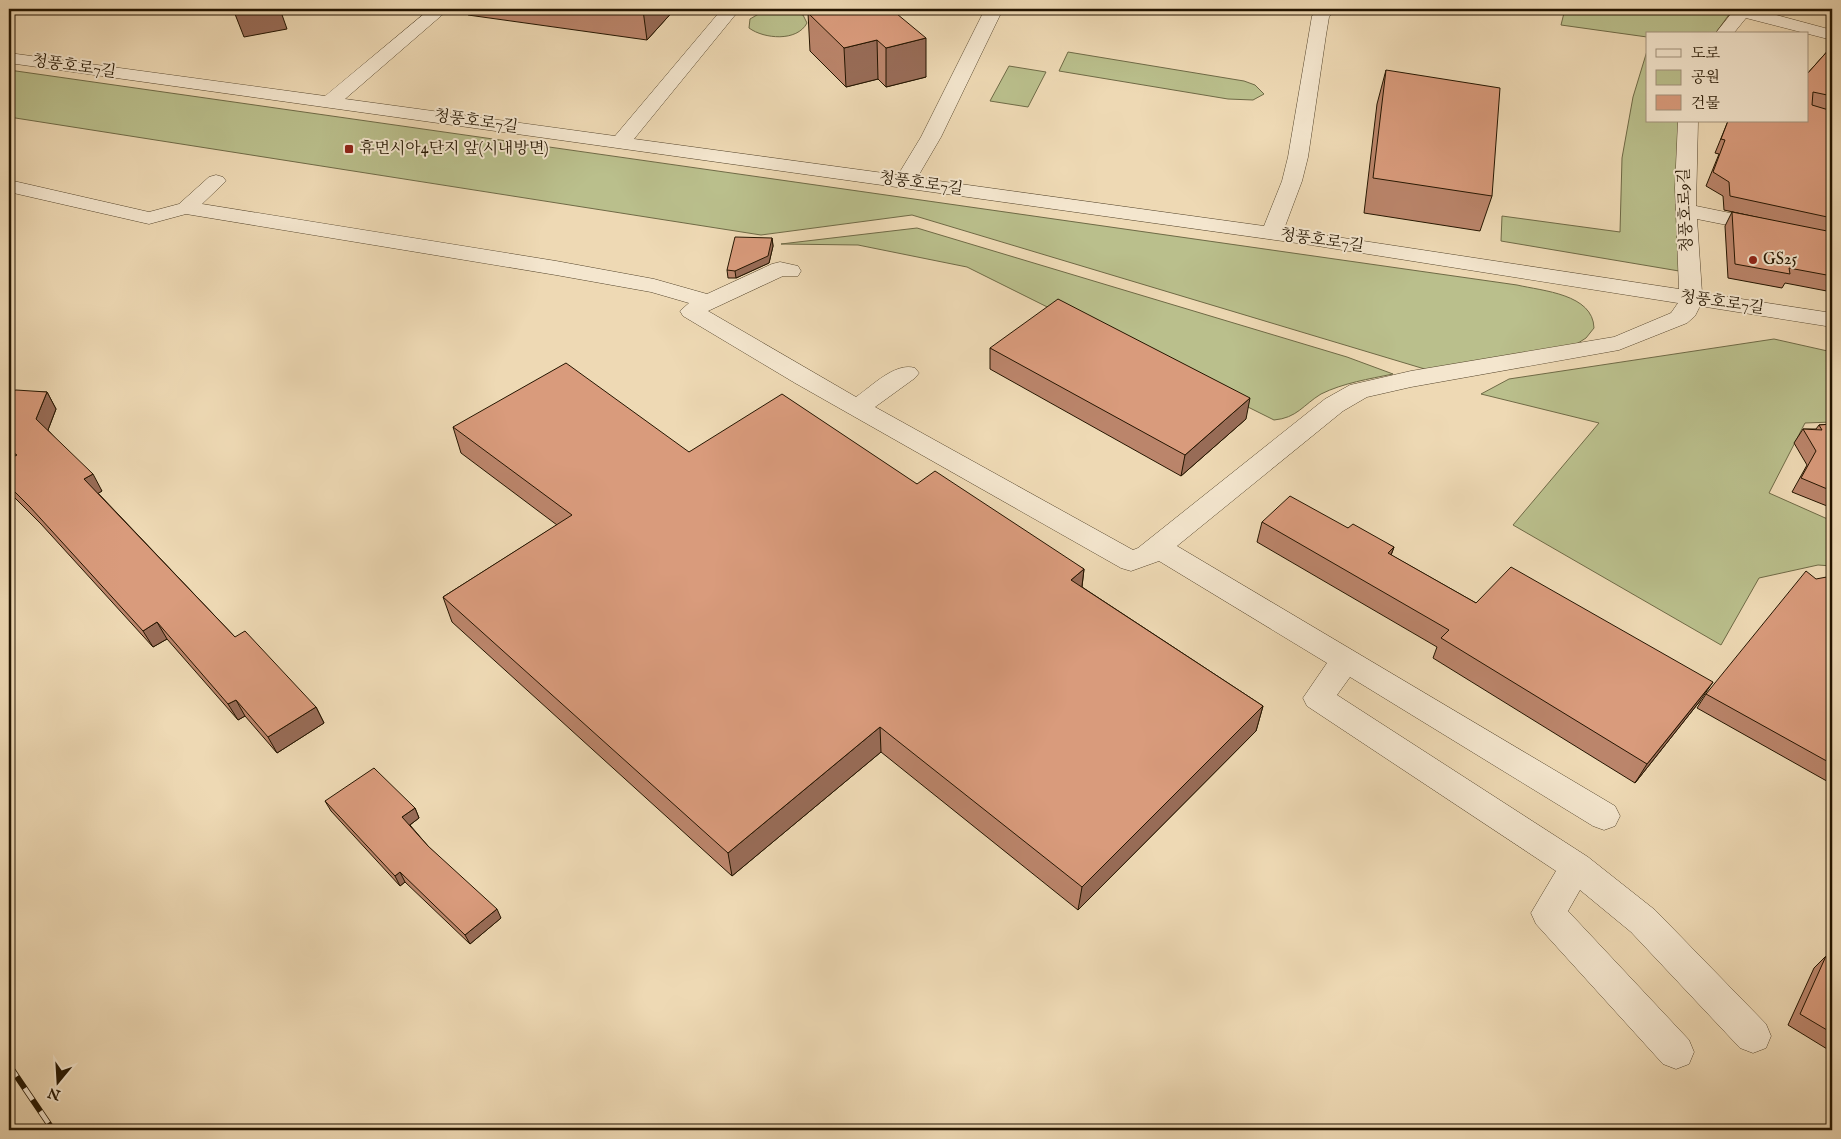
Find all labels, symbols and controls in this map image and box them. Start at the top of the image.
legend [1646,32,1808,122]
text: 도로 [1691,44,1720,63]
street label: 청풍호로7길 [31,51,117,83]
text: 공원 [1691,68,1720,87]
text: 건물 [1691,94,1720,113]
street label: 청풍호로7길 [433,106,519,138]
place label: 휴먼시아4단지 앞(시내방면) [359,139,549,159]
marker: 휴먼시아4단지 앞(시내방면) [343,143,355,155]
street label: 청풍호로7길 [878,168,964,200]
street label: 청풍호로9길 [1675,168,1697,252]
street label: 청풍호로7길 [1279,225,1365,257]
place label: GS25 [1763,250,1797,270]
marker: GS25 [1747,254,1759,266]
street label: 청풍호로7길 [1679,287,1765,319]
north arrow [32,1056,82,1106]
text: N [46,1083,64,1104]

